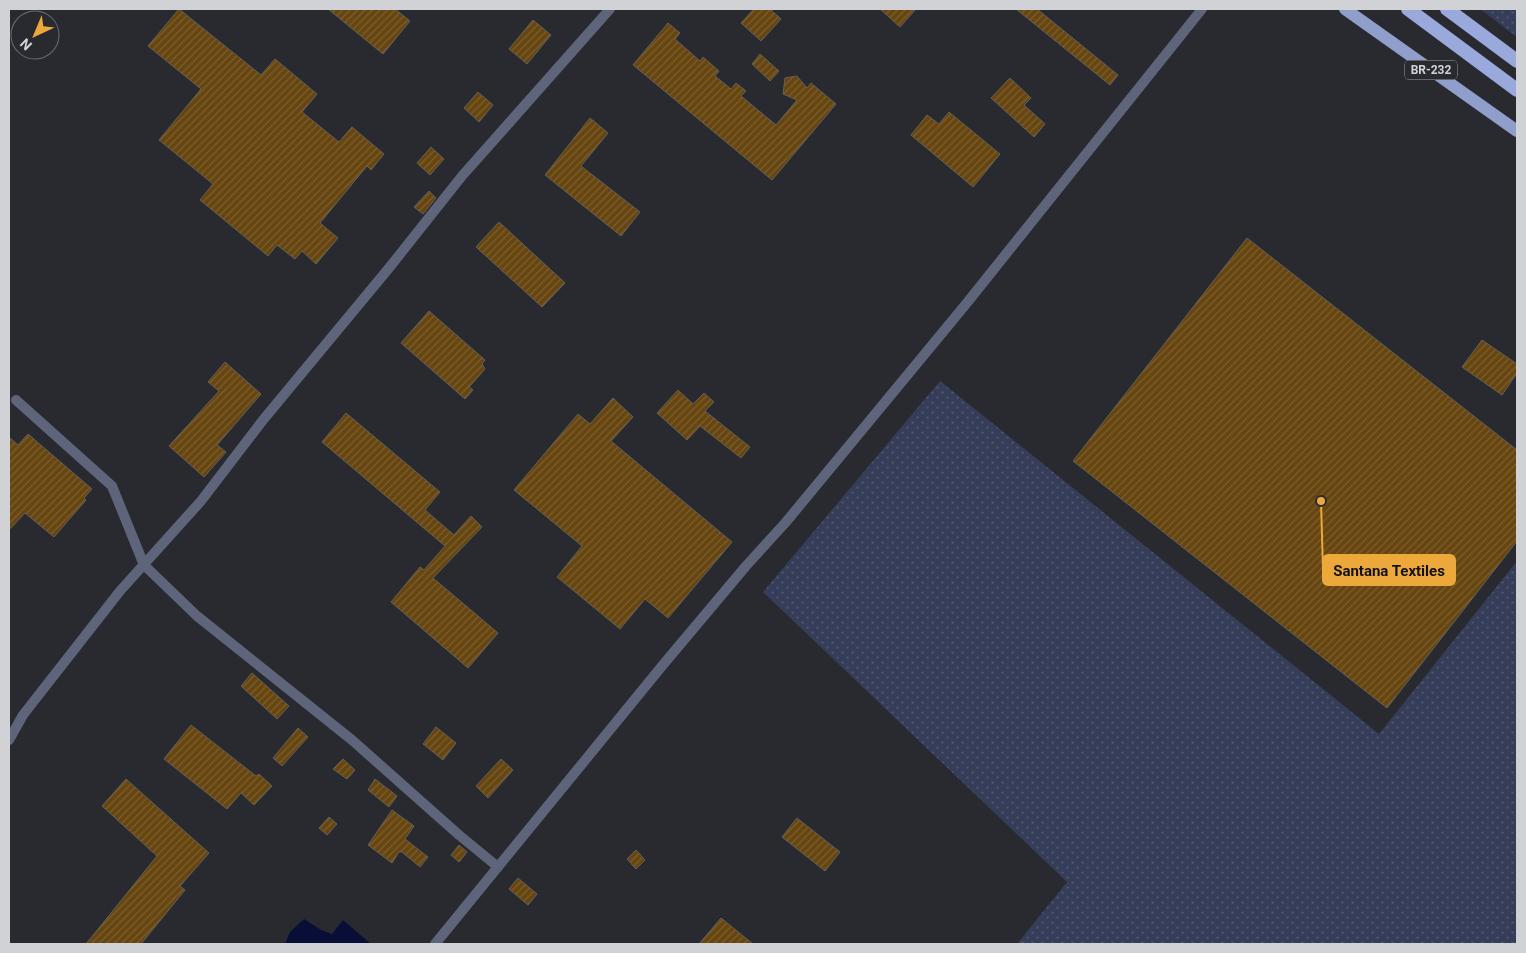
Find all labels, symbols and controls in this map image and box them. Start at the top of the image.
north arrow [10,10,60,60]
text: N [17,35,35,54]
road number: BR-232 [1405,60,1457,80]
callout: Santana Textiles [1323,555,1455,585]
text: Santana Textiles [1333,562,1445,580]

